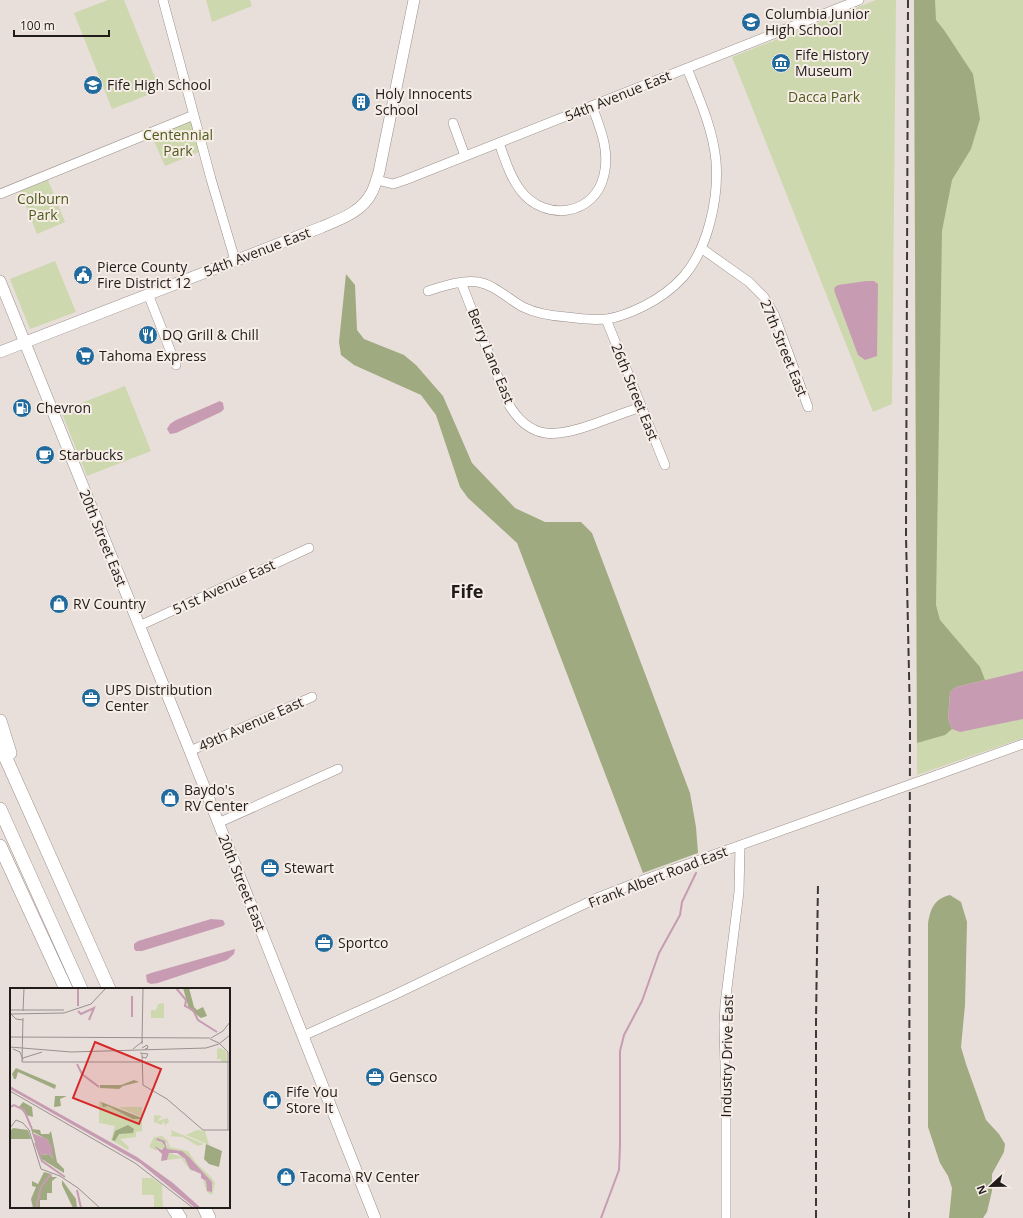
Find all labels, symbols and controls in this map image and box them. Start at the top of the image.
place label: Columbia Junior High School [765,4,870,39]
school or university icon: Columbia Junior High School [740,11,762,33]
scale bar [14,12,109,38]
text: 100 m [20,17,55,34]
place label: Fife History Museum [795,45,870,80]
museum icon: Fife History Museum [770,52,792,74]
street label: 54th Avenue East [562,66,674,125]
school or university icon: Fife High School [82,74,104,96]
place label: Fife High School [107,75,211,94]
place label: Holy Innocents School [375,84,473,119]
park label: Dacca Park [788,87,861,106]
building icon: Holy Innocents School [350,91,372,113]
park label: Centennial Park [143,125,213,160]
park label: Colburn Park [17,189,69,224]
street label: 54th Avenue East [201,222,313,281]
place label: Pierce County Fire District 12 [97,257,191,292]
public building icon: Pierce County Fire District 12 [72,264,94,286]
street label: 27th Street East [756,296,813,399]
street label: Berry Lane East [464,305,519,406]
restaurant icon: DQ Grill & Chill [137,324,159,346]
place label: DQ Grill & Chill [162,325,259,344]
street label: 26th Street East [607,340,664,443]
supermarket icon: Tahoma Express [74,345,96,367]
place label: Tahoma Express [99,346,207,365]
fuel station icon: Chevron [11,397,33,419]
place label: Chevron [36,398,91,417]
cafe icon: Starbucks [34,444,56,466]
place label: Starbucks [59,445,123,464]
street label: 20th Street East [75,486,132,589]
street label: 51st Avenue East [170,554,278,619]
district label: Fife [451,579,483,603]
shop icon: RV Country [48,593,70,615]
place label: RV Country [73,594,147,613]
place label: UPS Distribution Center [105,680,212,715]
office icon: UPS Distribution Center [80,687,102,709]
street label: 49th Avenue East [195,692,306,755]
place label: Baydo's RV Center [184,780,249,815]
shop icon: Baydo's RV Center [159,787,181,809]
street label: 20th Street East [214,831,271,934]
street label: Frank Albert Road East [585,841,730,912]
office icon: Stewart [259,857,281,879]
place label: Stewart [284,858,334,877]
office icon: Sportco [313,932,335,954]
place label: Sportco [338,933,389,952]
inset map [10,988,230,1208]
street label: Industry Drive East [716,994,737,1118]
office icon: Gensco [364,1066,386,1088]
place label: Gensco [389,1067,437,1086]
place label: Fife You Store It [286,1082,338,1117]
shop icon: Fife You Store It [261,1089,283,1111]
shop icon: Tacoma RV Center [275,1166,297,1188]
north arrow [971,1166,1011,1206]
place label: Tacoma RV Center [300,1167,420,1186]
text: N [973,1183,990,1197]

